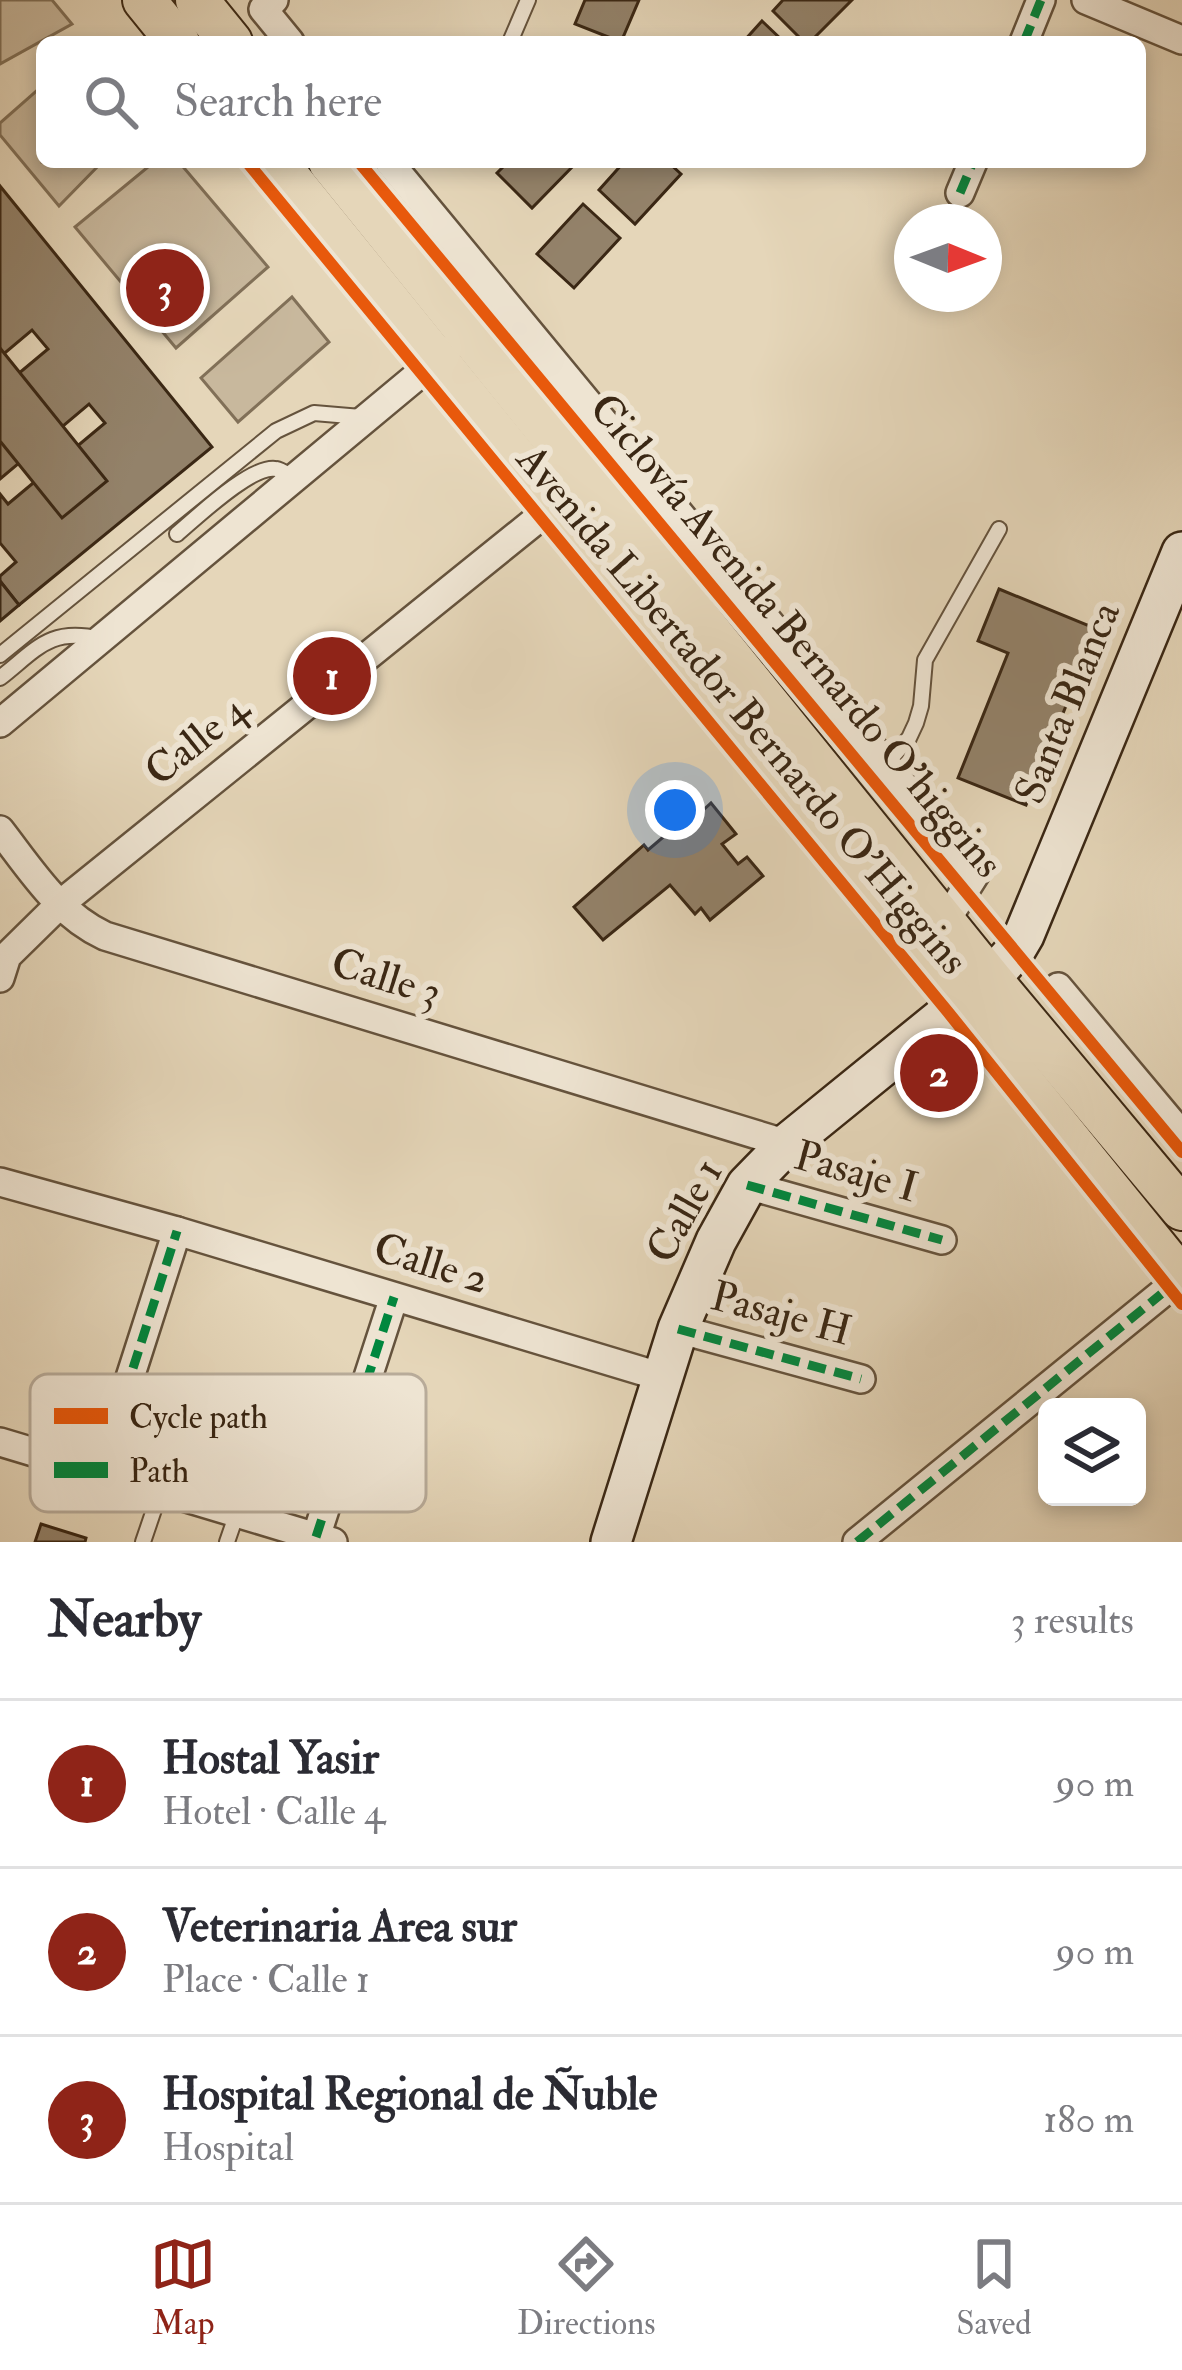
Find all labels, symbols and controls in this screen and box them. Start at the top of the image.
search box [36,36,1146,168]
icon: search [78,69,144,135]
text: Search here [174,74,382,130]
north arrow [894,204,1002,312]
pin: 3 [126,243,204,333]
street label: Ciclovía Avenida Bernardo O'higgins [578,383,1014,889]
street label: Avenida Libertador Bernardo O'Higgins [504,434,979,985]
street label: Santa Blanca [1004,594,1132,811]
pin: 1 [293,631,371,721]
street label: Calle 4 [135,681,261,797]
your location [645,780,705,840]
street label: Calle 3 [325,937,447,1019]
pin: 2 [900,1028,978,1118]
street label: Pasaje I [788,1130,924,1214]
street label: Calle 1 [635,1150,735,1272]
street label: Calle 2 [367,1222,495,1306]
street label: Pasaje H [705,1270,857,1358]
legend [30,1374,426,1512]
text: Cycle path [129,1397,268,1439]
map controls [1038,1398,1146,1506]
button: layers [1038,1398,1146,1506]
text: Path [129,1451,189,1492]
text: Nearby [48,1588,201,1652]
text: 3 results [1011,1596,1134,1645]
text: Hostal Yasir [162,1731,379,1787]
text: 1 [80,1759,94,1808]
text: 90 m [1056,1759,1134,1808]
text: Hotel · Calle 4 [162,1787,385,1836]
text: Veterinaria Area sur [162,1899,517,1955]
text: 2 [77,1927,97,1976]
text: 90 m [1056,1927,1134,1976]
text: Place · Calle 1 [162,1955,370,2004]
text: Hospital Regional de Ñuble [162,2067,657,2123]
text: 3 [80,2095,94,2144]
text: 180 m [1043,2095,1134,2144]
text: Hospital [162,2123,294,2172]
tab: Map [150,2231,216,2344]
tab: Directions [517,2231,656,2344]
tab: Saved [956,2231,1032,2344]

